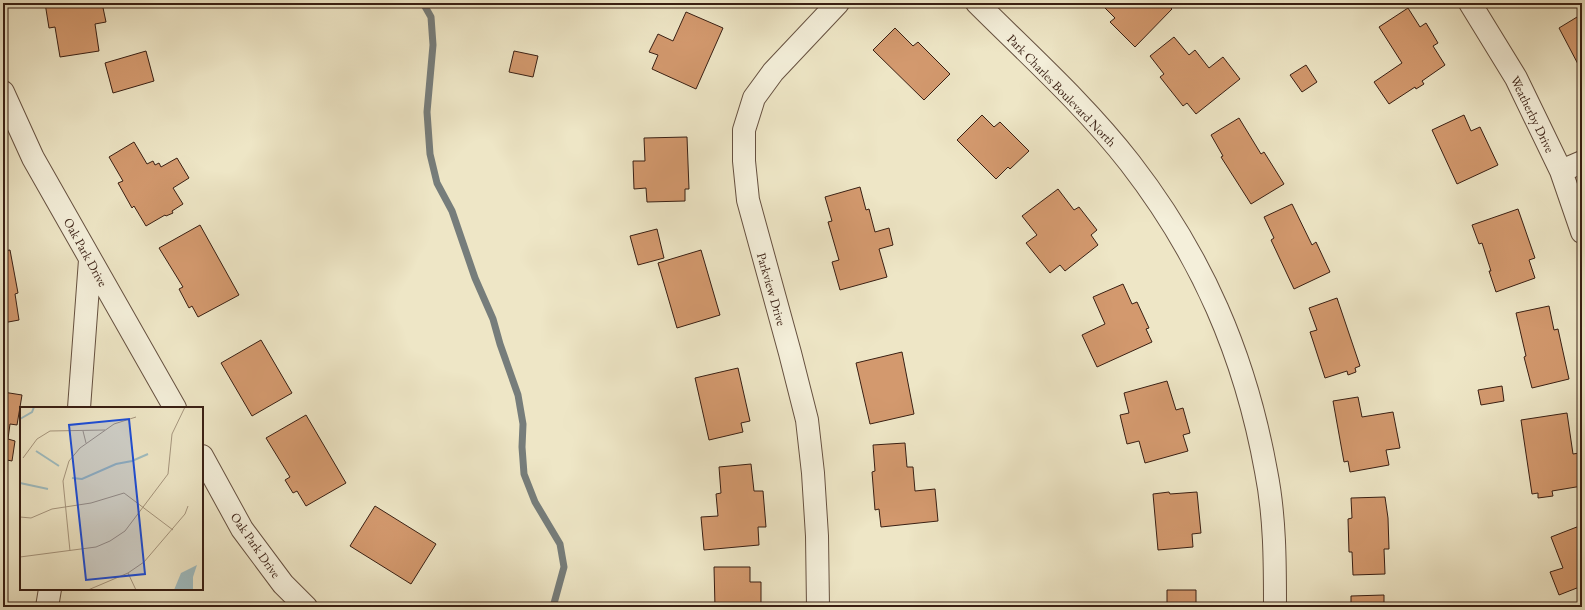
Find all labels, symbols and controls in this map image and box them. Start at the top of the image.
street label: Park Charles Boulevard North [1003,30,1120,151]
street label: Weatherby Drive [1507,73,1558,155]
street label: Oak Park Drive [60,215,111,290]
street label: Parkview Drive [753,251,790,328]
inset map [20,407,203,590]
street label: Oak Park Drive [227,509,284,581]

